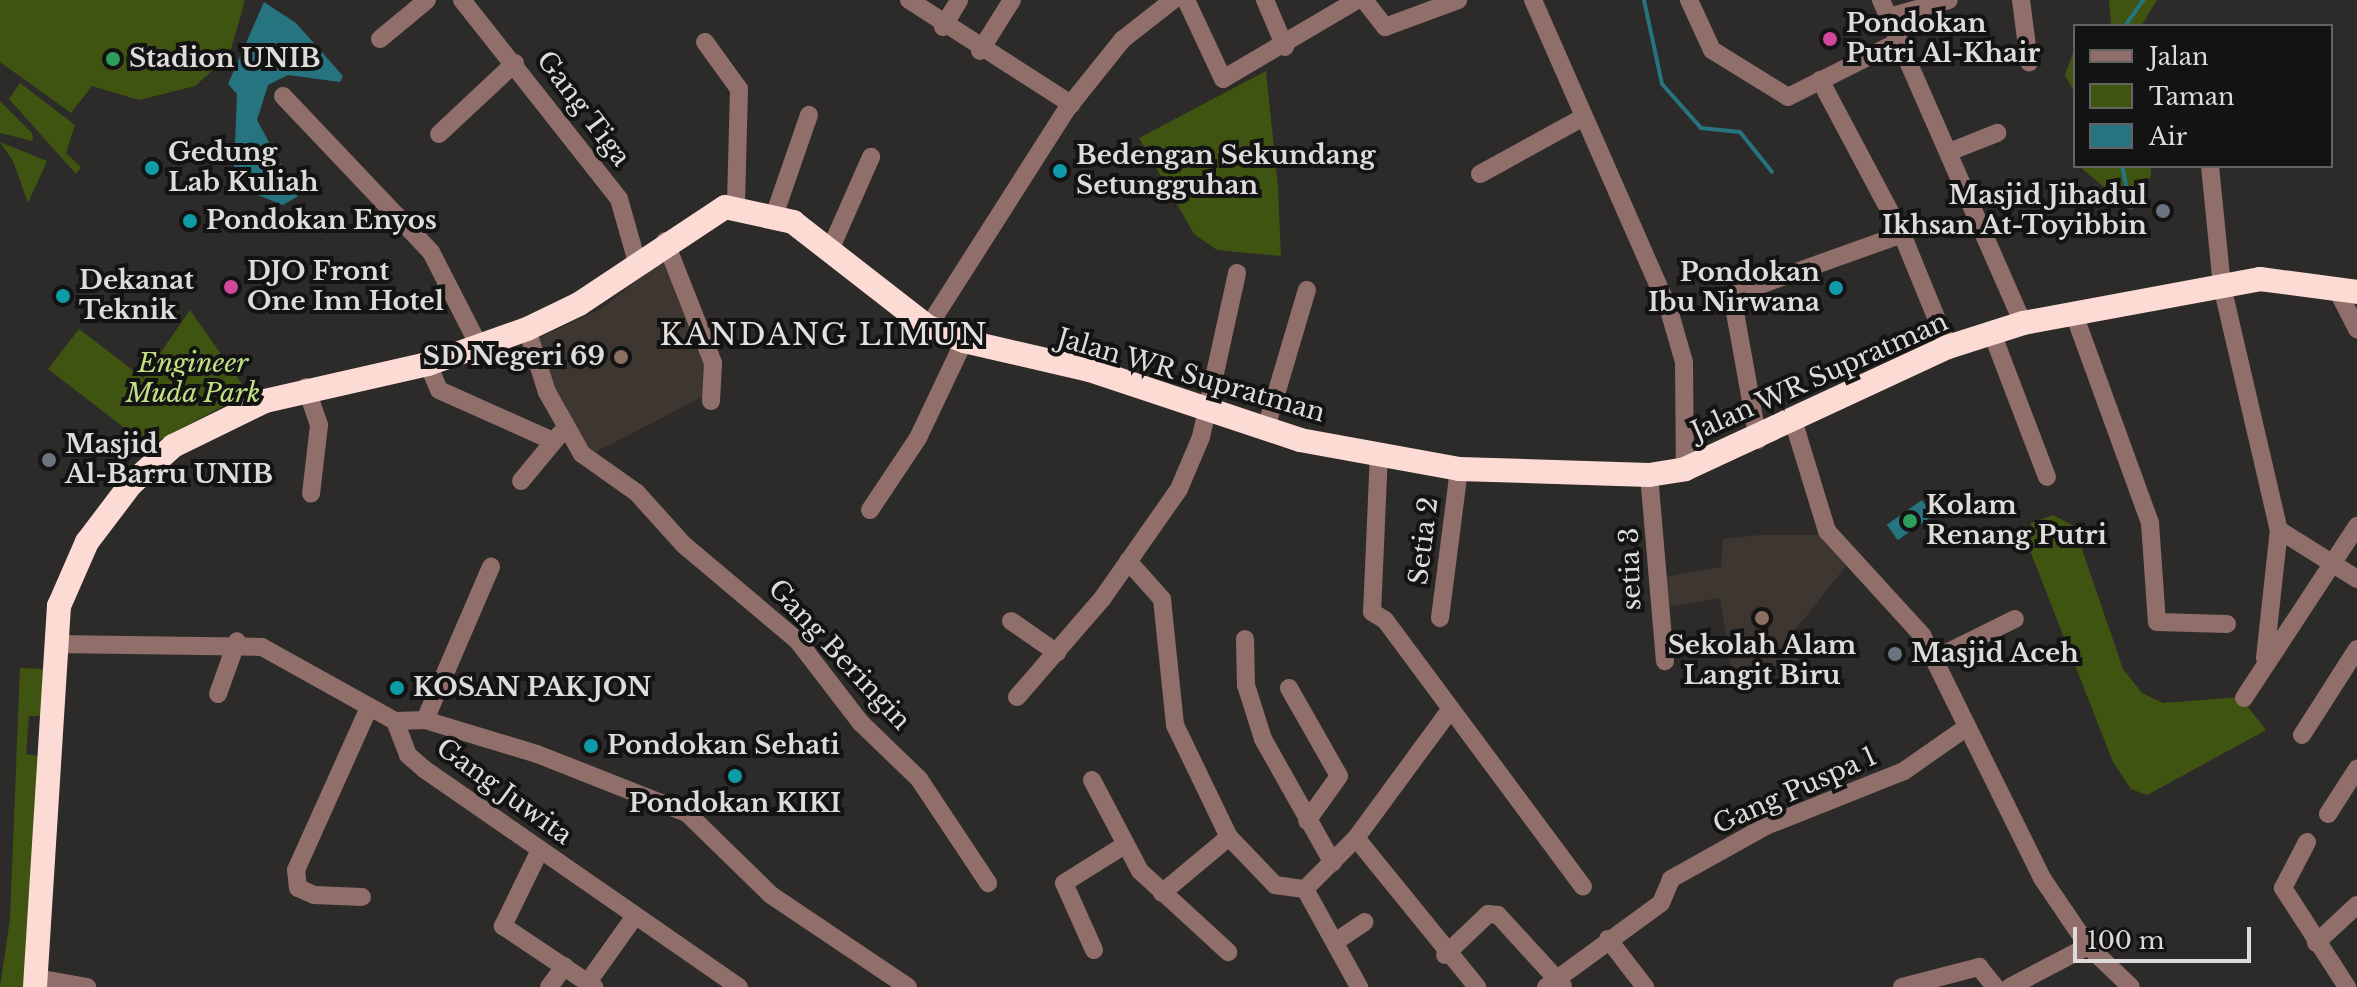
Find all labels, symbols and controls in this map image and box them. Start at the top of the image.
place label: Pondokan Putri Al-Khair [1846,8,2041,70]
legend [2073,24,2333,168]
marker: Pondokan Putri Al-Khair [1821,30,1839,48]
text: Jalan [2149,42,2209,71]
place label: Stadion UNIB [129,43,321,75]
street label: Gang Tiga [529,45,637,173]
marker: Stadion UNIB [104,50,122,68]
text: Taman [2149,82,2235,111]
text: Air [2149,122,2187,151]
place label: Gedung Lab Kuliah [168,137,319,198]
place label: Bedengan Sekundang Setungguhan [1076,140,1375,202]
marker: Gedung Lab Kuliah [143,159,161,177]
marker: Bedengan Sekundang Setungguhan [1051,162,1069,180]
place label: Masjid Jihadul Ikhsan At-Toyibbin [1881,180,2147,242]
marker: Masjid Jihadul Ikhsan At-Toyibbin [2154,202,2172,220]
place label: Pondokan Enyos [206,205,437,237]
marker: Pondokan Enyos [181,212,199,230]
place label: DJO Front One Inn Hotel [247,256,444,318]
place label: Pondokan Ibu Nirwana [1648,257,1820,318]
place label: Dekanat Teknik [79,265,194,326]
marker: DJO Front One Inn Hotel [222,278,240,296]
marker: Pondokan Ibu Nirwana [1827,279,1845,297]
marker: Dekanat Teknik [54,287,72,305]
street label: Jalan WR Supratman [1686,306,1954,448]
district label: KANDANG LIMUN [659,317,989,353]
street label: Jalan WR Supratman [1052,323,1330,429]
place label: SD Negeri 69 [423,341,605,373]
park label: Engineer Muda Park [125,348,261,410]
marker: SD Negeri 69 [612,348,630,366]
place label: Masjid Al-Barru UNIB [65,429,273,490]
marker: Masjid Al-Barru UNIB [40,451,58,469]
place label: Kolam Renang Putri [1926,490,2107,552]
street label: Setia 2 [1403,495,1445,587]
marker: Kolam Renang Putri [1901,512,1919,530]
street label: setia 3 [1614,527,1648,611]
street label: Gang Beringin [761,573,917,737]
marker: Sekolah Alam Langit Biru [1753,609,1771,627]
place label: Sekolah Alam Langit Biru [1667,630,1857,692]
place label: Masjid Aceh [1911,638,2080,670]
marker: Masjid Aceh [1886,645,1904,663]
place label: KOSAN PAK JON [413,672,652,704]
marker: KOSAN PAK JON [388,679,406,697]
place label: Pondokan Sehati [607,730,840,762]
street label: Gang Juwita [430,732,578,852]
marker: Pondokan Sehati [582,737,600,755]
street label: Gang Puspa 1 [1708,741,1882,841]
marker: Pondokan KIKI [726,767,744,785]
place label: Pondokan KIKI [629,788,841,820]
scale bar [2077,911,2255,961]
text: 100 m [2087,926,2165,955]

